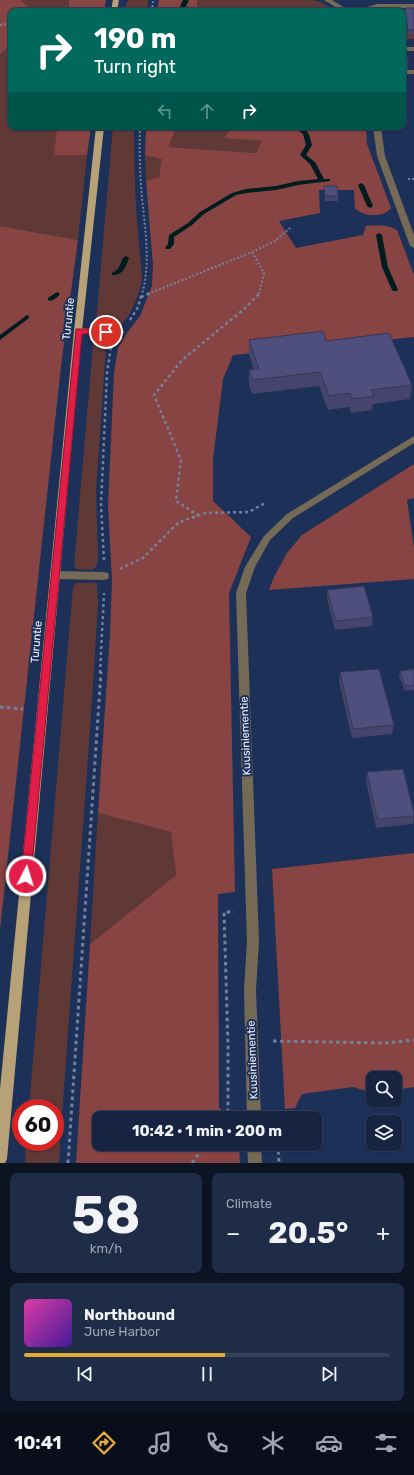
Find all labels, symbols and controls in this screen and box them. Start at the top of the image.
text: 190 m [94,22,177,55]
icon: right [28,24,80,76]
text: Turn right [94,56,176,78]
icon: left [154,100,176,122]
icon: ahead [196,100,218,122]
icon: right [238,100,260,122]
street label: Turuntie [60,297,77,341]
pin [89,315,123,349]
icon: arrive [95,321,117,343]
street label: Turuntie [28,620,45,664]
street label: Kuusiniementie [238,696,253,776]
position arrow [5,855,47,897]
street label: Kuusiniementie [245,1020,260,1100]
map controls [366,1071,402,1151]
button: search [366,1071,402,1107]
speed limit sign: 60 [12,1099,64,1151]
button: layers [366,1115,402,1151]
text: 10:42 · 1 min · 200 m [132,1122,282,1140]
text: 58 [72,1184,140,1246]
text: Climate [226,1196,272,1211]
text: 20.5° [268,1215,348,1251]
text: − [226,1220,240,1247]
text: + [376,1220,390,1247]
text: km/h [90,1241,122,1256]
text: Northbound [84,1306,175,1324]
text: June Harbor [84,1324,160,1339]
icon: previous [74,1363,96,1385]
icon: pause [196,1363,218,1385]
icon: next [318,1363,340,1385]
icon: directions [90,1429,118,1457]
icon: music [146,1429,174,1457]
icon: phone [203,1429,231,1457]
icon: climate [259,1429,287,1457]
icon: car [315,1429,343,1457]
icon: filters [372,1429,400,1457]
text: 10:41 [14,1432,61,1454]

